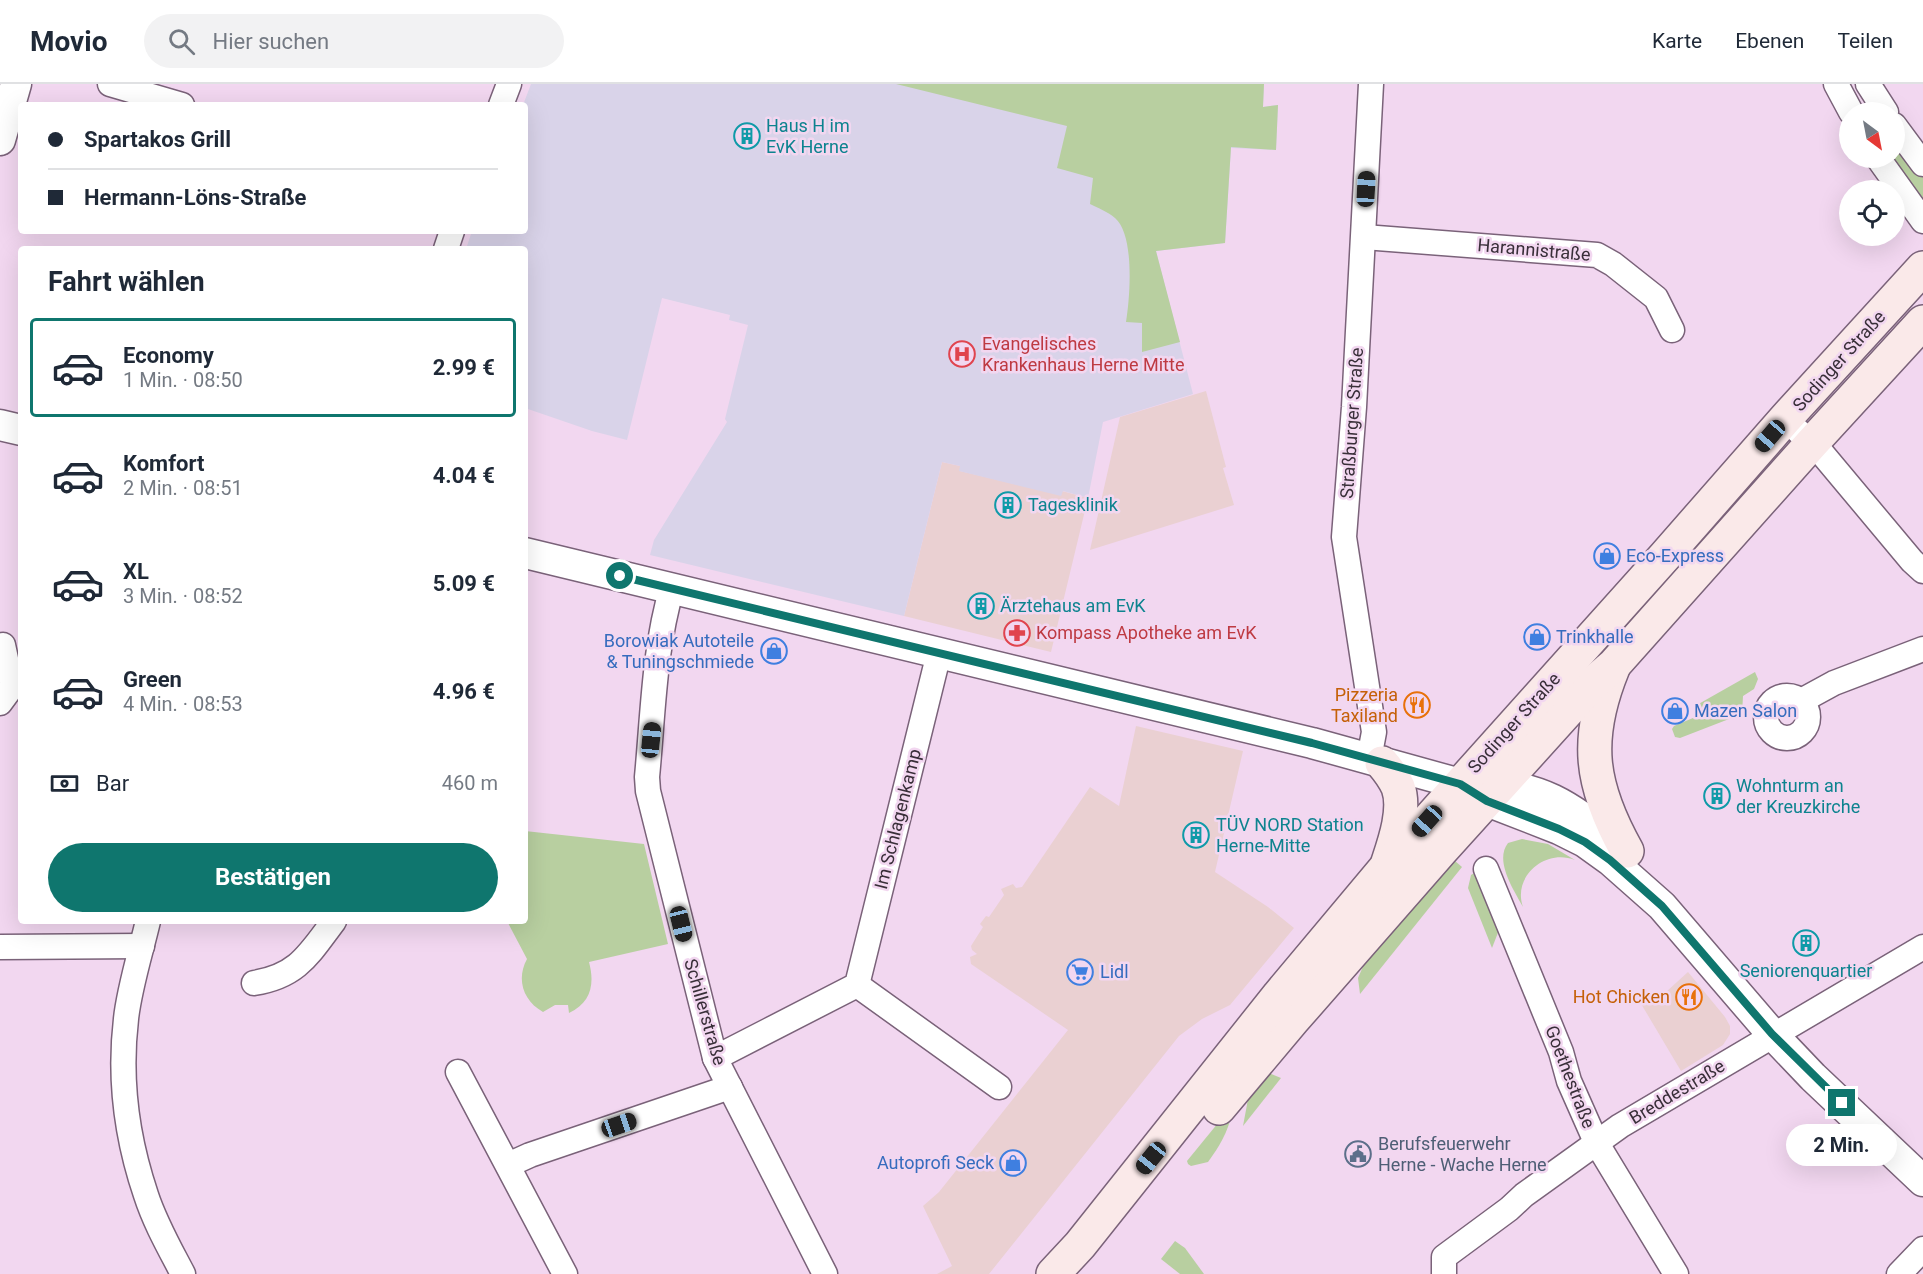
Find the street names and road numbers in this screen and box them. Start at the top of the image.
street label: Harannistraße [1477,234,1591,265]
street label: Sodinger Straße [1788,306,1889,415]
street label: Straßburger Straße [1336,347,1367,499]
street label: Sodinger Straße [1463,668,1564,777]
street label: Im Schlagenkamp [870,747,925,891]
street label: Schillerstraße [680,956,731,1068]
street label: Goethestraße [1541,1022,1600,1131]
street label: Breddestraße [1625,1055,1728,1128]

